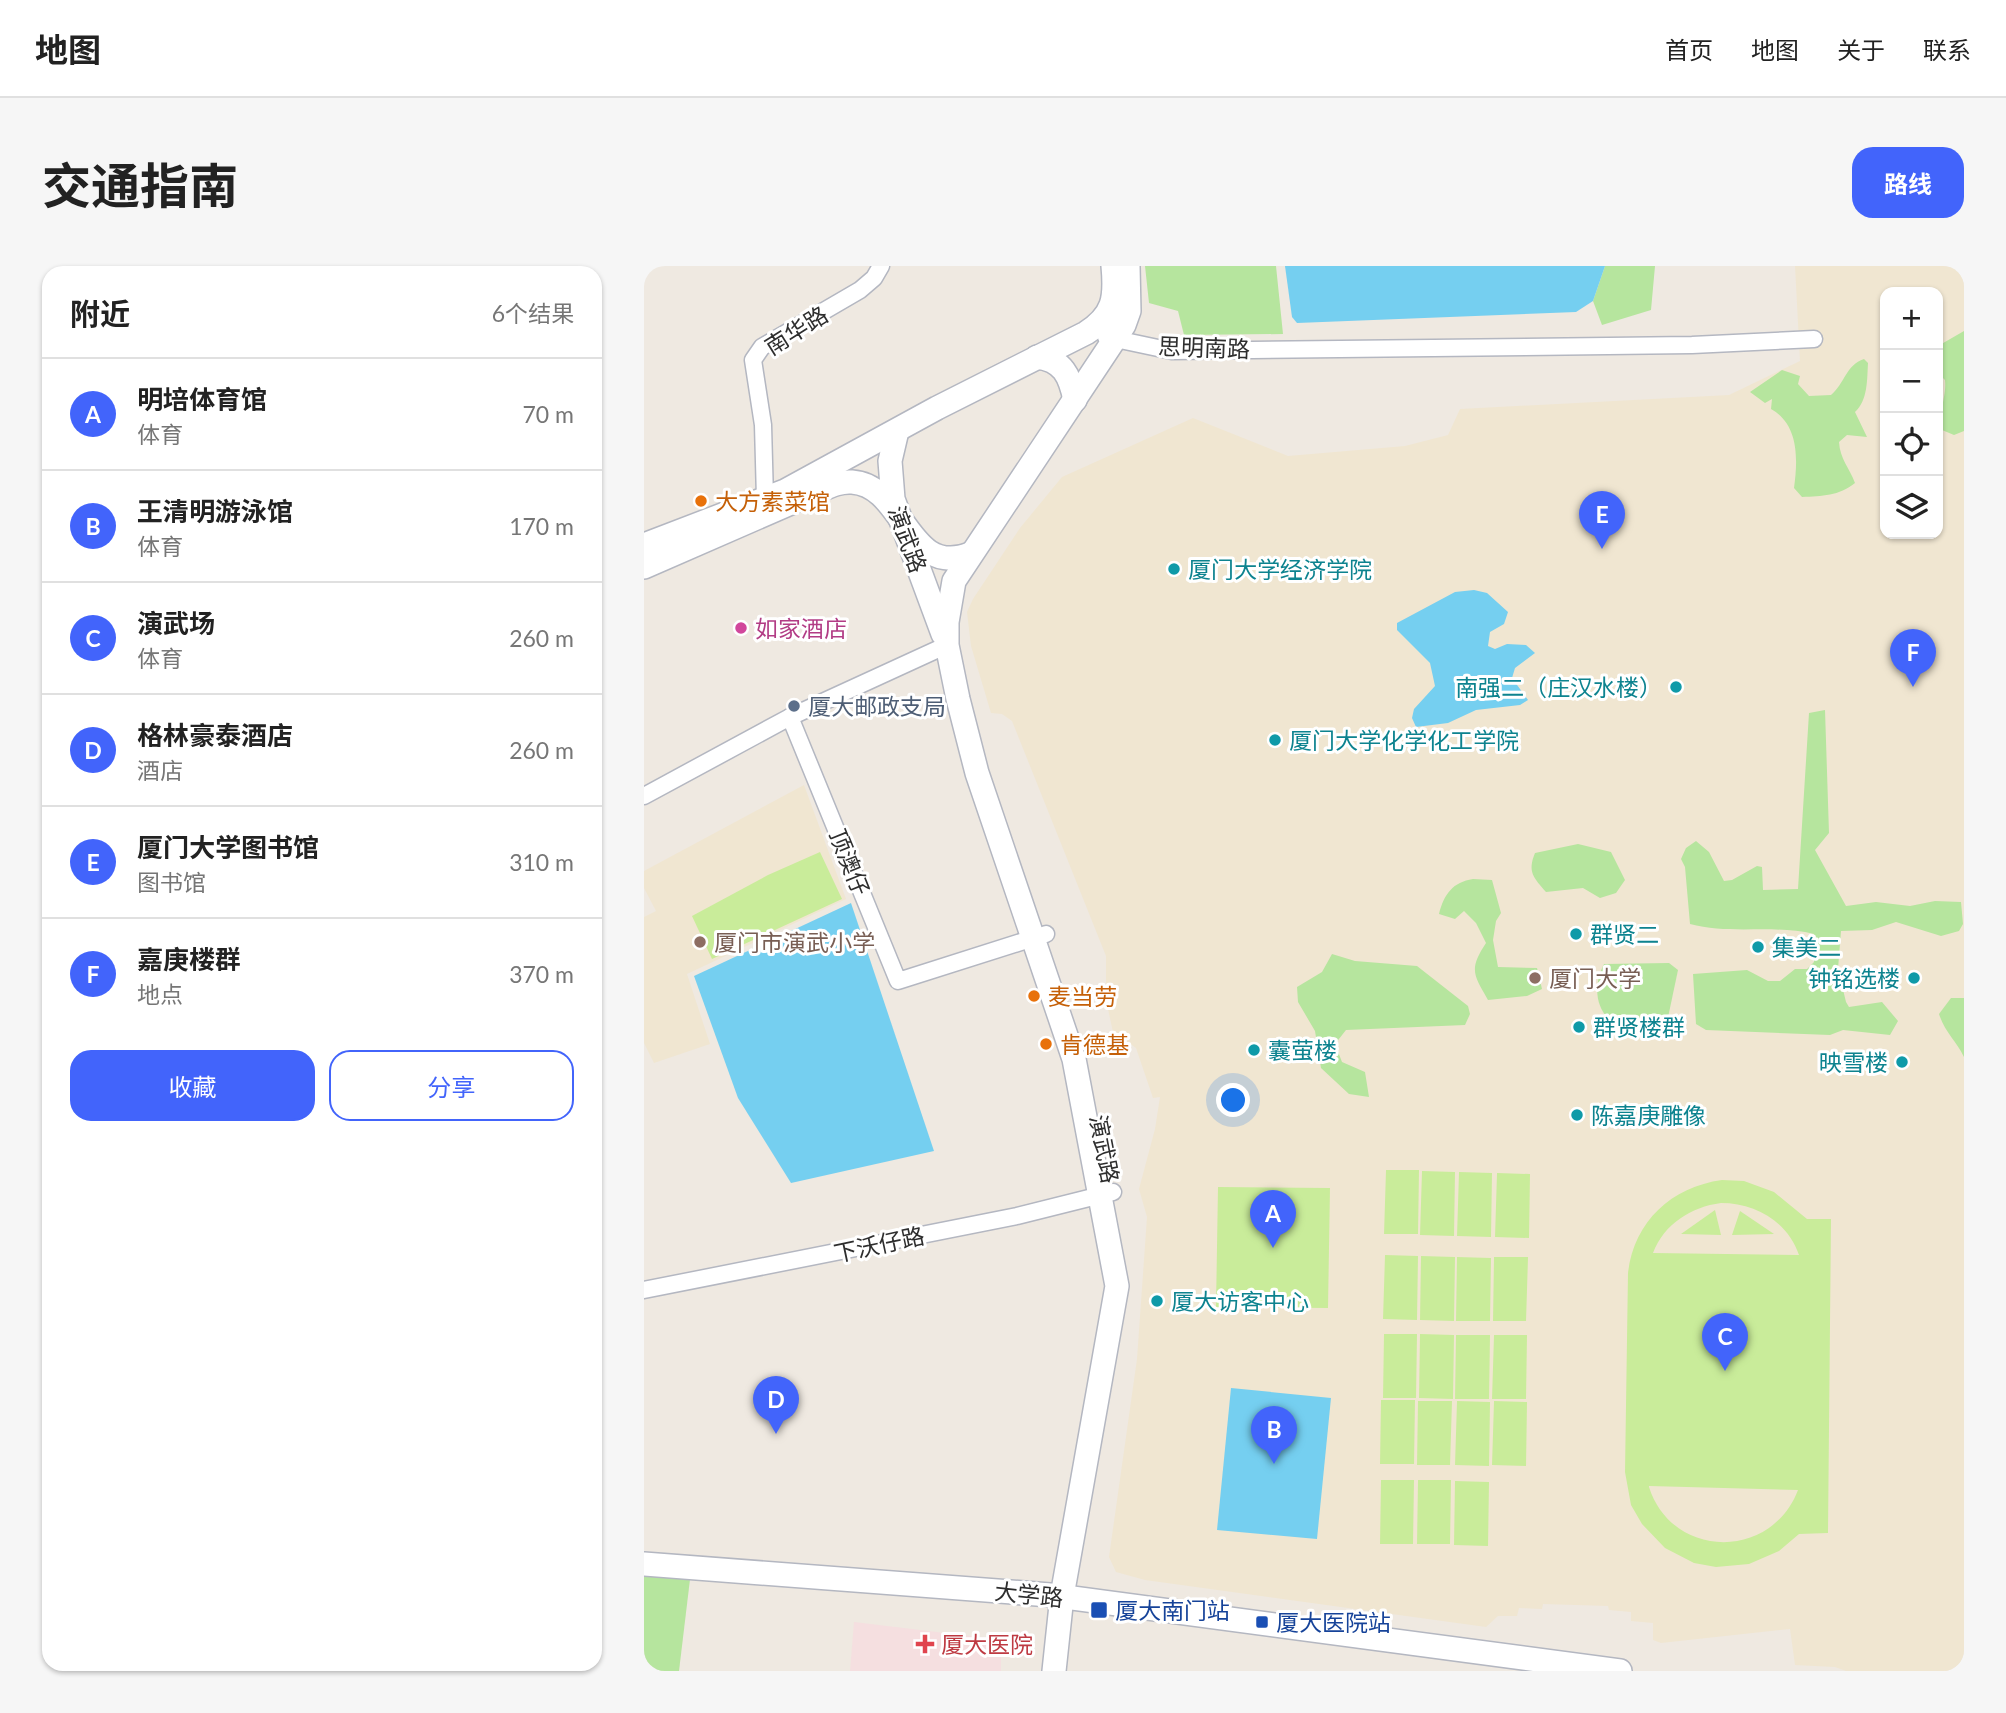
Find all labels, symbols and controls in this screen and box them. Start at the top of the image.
text: 地图 [35,29,101,69]
text: 首页 [1665,35,1713,64]
text: 地图 [1751,35,1799,64]
text: 关于 [1837,35,1885,64]
text: 联系 [1923,35,1971,64]
button: 路线 [1852,147,1964,218]
text: 交通指南 [42,156,238,214]
map controls [1880,287,1943,539]
button: + [1880,287,1943,350]
text: 附近 [70,295,130,331]
text: 6个结果 [492,299,574,327]
street label: 南华路 [759,300,833,360]
street label: 思明南路 [1158,331,1250,363]
button: − [1880,350,1943,413]
text: 明培体育馆 [137,383,267,415]
text: A [85,400,101,428]
text: 70 m [523,400,574,428]
button: locate [1880,413,1943,476]
text: 体育 [137,420,183,448]
button: layers [1880,476,1943,539]
place label: 大方素菜馆 [715,487,830,515]
pin: E [1579,491,1625,549]
marker: 大方素菜馆 [693,493,709,509]
text: 王清明游泳馆 [137,495,293,527]
street label: 演武路 [883,502,933,576]
text: B [85,512,101,540]
text: 170 m [509,512,574,540]
text: 体育 [137,532,183,560]
place label: 厦门大学经济学院 [1188,555,1372,583]
marker: 厦门大学经济学院 [1166,561,1182,577]
text: 演武场 [137,607,215,639]
place label: 如家酒店 [755,614,847,642]
marker: 如家酒店 [733,620,749,636]
text: C [85,624,101,652]
text: 260 m [509,624,574,652]
pin: F [1890,629,1936,687]
text: 体育 [137,644,183,672]
place label: 南强二（庄汉水楼） [1455,673,1662,701]
marker: 南强二（庄汉水楼） [1668,679,1684,695]
place label: 厦大邮政支局 [808,692,946,720]
marker: 厦大邮政支局 [786,698,802,714]
text: 格林豪泰酒店 [137,719,293,751]
place label: 厦门大学化学化工学院 [1289,726,1519,754]
marker: 厦门大学化学化工学院 [1267,732,1283,748]
text: D [84,736,102,764]
text: 260 m [509,736,574,764]
text: 酒店 [137,756,183,784]
street label: 顶澳仔 [824,825,876,899]
text: 厦门大学图书馆 [137,831,319,863]
text: E [86,848,100,876]
text: 310 m [509,848,574,876]
text: 图书馆 [137,868,206,896]
place label: 群贤二 [1590,920,1659,948]
marker: 群贤二 [1568,926,1584,942]
place label: 厦门市演武小学 [714,928,875,956]
place label: 集美二 [1772,933,1841,961]
marker: 厦门市演武小学 [692,934,708,950]
marker: 集美二 [1750,939,1766,955]
text: 嘉庚楼群 [137,943,241,975]
text: F [86,960,100,988]
text: 370 m [509,960,574,988]
place label: 厦门大学 [1549,964,1641,992]
place label: 钟铭选楼 [1808,964,1900,992]
marker: 厦门大学 [1527,970,1543,986]
marker: 钟铭选楼 [1906,970,1922,986]
text: 地点 [137,980,183,1008]
place label: 麦当劳 [1048,982,1117,1010]
marker: 麦当劳 [1026,988,1042,1004]
place label: 群贤楼群 [1593,1013,1685,1041]
marker: 群贤楼群 [1571,1019,1587,1035]
place label: 肯德基 [1060,1030,1129,1058]
marker: 肯德基 [1038,1036,1054,1052]
place label: 囊萤楼 [1268,1036,1337,1064]
marker: 囊萤楼 [1246,1042,1262,1058]
place label: 映雪楼 [1819,1048,1888,1076]
button: 收藏 [70,1050,315,1121]
button: 分享 [329,1050,574,1121]
marker: 映雪楼 [1894,1054,1910,1070]
your location [1216,1083,1250,1117]
place label: 陈嘉庚雕像 [1591,1101,1706,1129]
marker: 陈嘉庚雕像 [1569,1107,1585,1123]
street label: 演武路 [1085,1112,1125,1186]
pin: A [1250,1190,1296,1248]
street label: 下沃仔路 [831,1221,927,1267]
place label: 厦大访客中心 [1171,1287,1309,1315]
marker: 厦大访客中心 [1149,1293,1165,1309]
pin: C [1702,1313,1748,1371]
pin: D [753,1376,799,1434]
pin: B [1251,1406,1297,1464]
street label: 大学路 [993,1576,1065,1612]
place label: 厦大南门站 [1115,1596,1230,1624]
marker: 厦大南门站 [1089,1600,1109,1620]
place label: 厦大医院站 [1276,1608,1391,1636]
marker: 厦大医院站 [1254,1614,1270,1630]
place label: 厦大医院 [941,1630,1033,1658]
marker: 厦大医院 [915,1634,935,1654]

